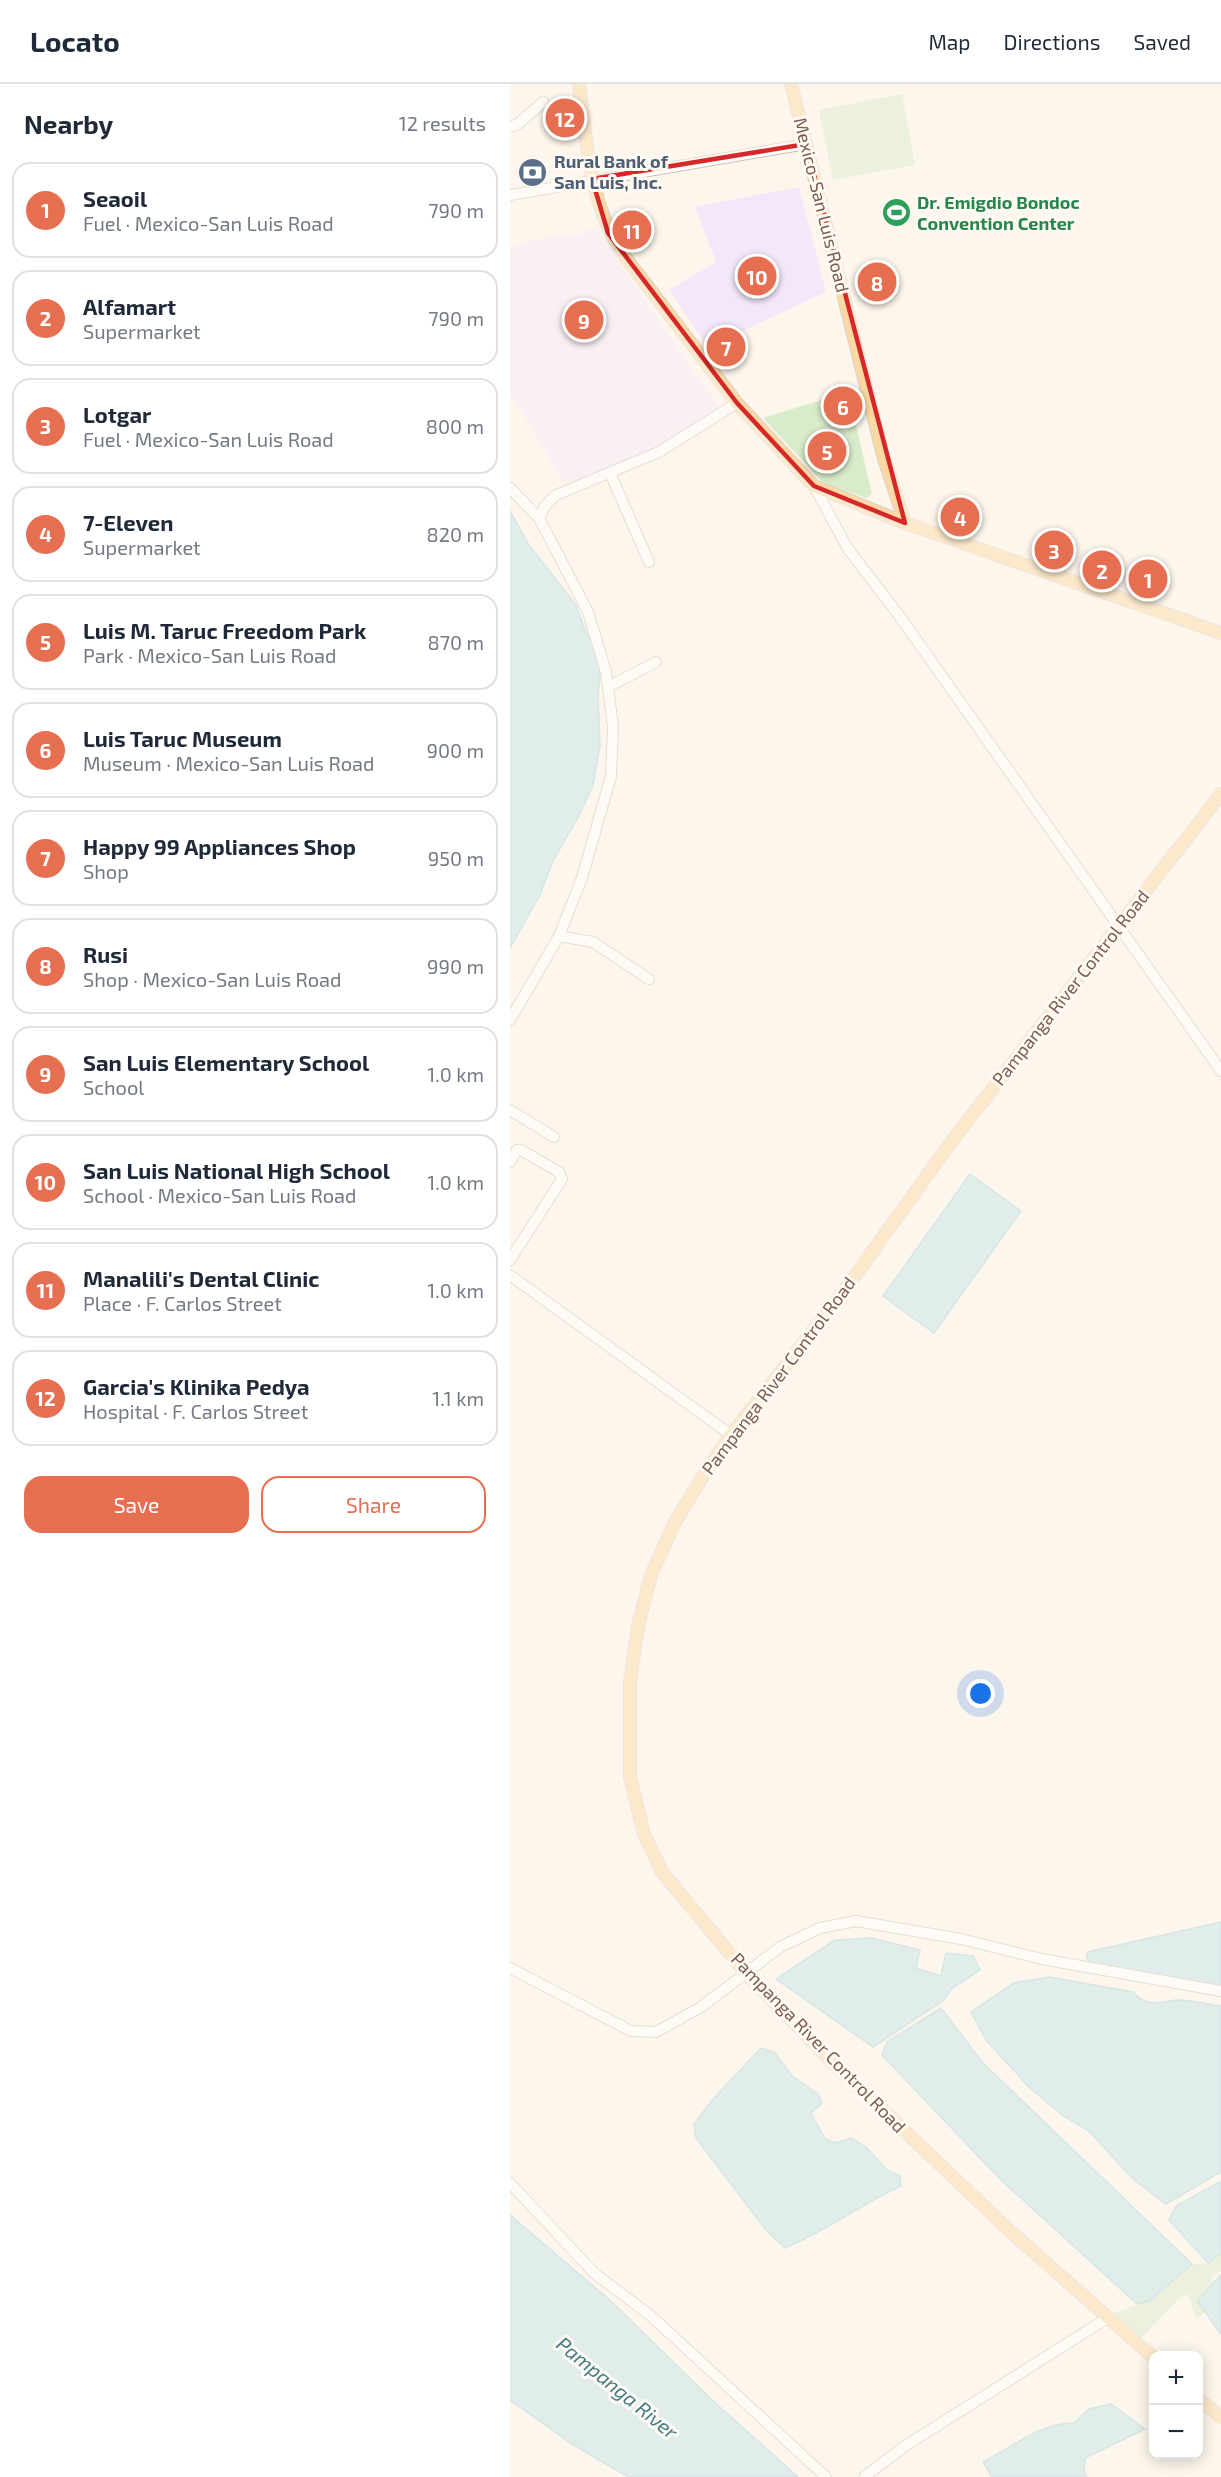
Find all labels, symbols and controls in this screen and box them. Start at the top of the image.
text: Locato [30,24,120,58]
text: Map [928,29,971,54]
text: Directions [1004,29,1100,54]
text: Saved [1133,29,1191,54]
pin: 12 [546,96,584,141]
text: Nearby [24,108,113,139]
text: 12 results [399,111,486,135]
street label: Mexico-San Luis Road [790,115,854,294]
place label: Rural Bank of San Luis, Inc. [554,150,669,193]
bank icon: Rural Bank of San Luis, Inc. [517,156,549,188]
text: Seaoil [83,185,147,211]
place label: Dr. Emigdio Bondoc Convention Center [917,191,1080,234]
sports icon: Dr. Emigdio Bondoc Convention Center [880,197,912,229]
text: 1 [41,198,50,222]
text: 790 m [428,198,484,222]
pin: 11 [612,208,652,252]
text: Fuel · Mexico-San Luis Road [83,211,334,235]
pin: 10 [738,254,776,298]
pin: 8 [858,260,896,304]
text: Alfamart [83,293,176,319]
pin: 9 [564,298,604,342]
text: 2 [40,306,51,330]
text: 790 m [428,306,484,330]
text: Supermarket [83,319,201,343]
pin: 7 [706,324,746,370]
pin: 6 [824,384,862,428]
text: Lotgar [83,401,151,427]
text: 3 [40,414,51,438]
text: 800 m [426,414,484,438]
text: Fuel · Mexico-San Luis Road [83,427,334,451]
pin: 5 [808,428,846,473]
pin: 4 [940,494,980,540]
text: 7-Eleven [83,509,173,535]
text: 4 [39,522,52,546]
text: 820 m [427,522,484,546]
pin: 3 [1034,528,1074,572]
text: Supermarket [83,535,201,559]
pin: 2 [1082,548,1122,592]
pin: 1 [1128,556,1168,602]
text: Luis M. Taruc Freedom Park [83,617,366,643]
text: 5 [40,630,51,654]
text: 870 m [428,630,484,654]
text: Park · Mexico-San Luis Road [83,643,336,667]
text: Luis Taruc Museum [83,725,282,751]
text: 6 [40,738,51,762]
text: 900 m [426,738,484,762]
text: Museum · Mexico-San Luis Road [83,751,375,775]
text: Happy 99 Appliances Shop [83,833,356,859]
text: 7 [40,846,51,870]
text: 950 m [428,846,484,870]
text: Shop [83,859,129,883]
street label: Pampanga River Control Road [987,885,1153,1089]
text: Rusi [83,941,128,967]
text: 8 [39,954,52,978]
text: 990 m [427,954,484,978]
text: Shop · Mexico-San Luis Road [83,967,342,991]
text: San Luis Elementary School [83,1049,369,1075]
text: 9 [40,1062,51,1086]
text: 1.0 km [427,1062,484,1086]
text: School [83,1075,144,1099]
text: San Luis National High School [83,1157,390,1183]
text: 10 [35,1170,56,1194]
text: 1.0 km [427,1170,484,1194]
text: School · Mexico-San Luis Road [83,1183,357,1207]
text: Manalili's Dental Clinic [83,1265,320,1291]
street label: Pampanga River Control Road [697,1272,860,1479]
text: 11 [37,1278,54,1302]
text: 1.0 km [427,1278,484,1302]
text: Place · F. Carlos Street [83,1291,282,1315]
text: Garcia's Klinika Pedya [83,1373,310,1399]
text: 12 [35,1386,56,1410]
text: 1.1 km [432,1386,484,1410]
text: Hospital · F. Carlos Street [83,1399,308,1423]
button: Save [24,1476,249,1533]
button: Share [261,1476,486,1533]
your location [966,1679,995,1708]
street label: Pampanga River Control Road [727,1948,911,2137]
water label: Pampanga River [552,2331,684,2444]
map controls [1149,2351,1203,2459]
button: + [1149,2351,1203,2405]
button: − [1149,2405,1203,2459]

